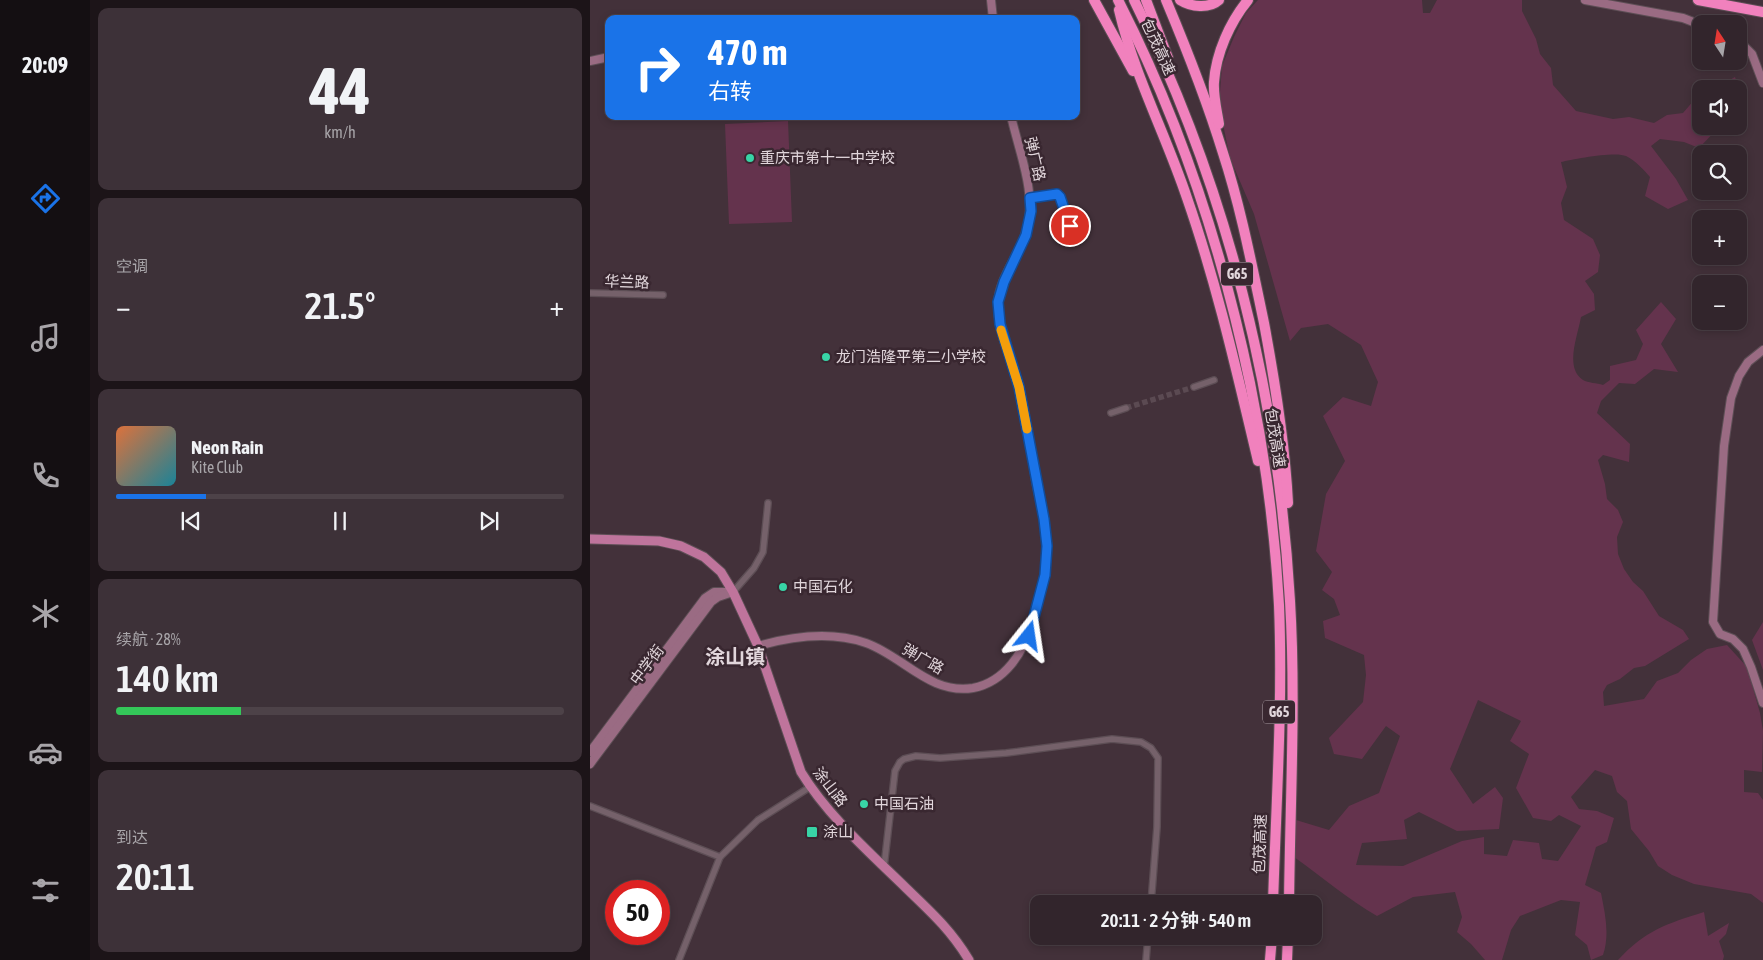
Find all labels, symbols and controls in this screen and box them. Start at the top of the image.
north arrow [1692,15,1748,70]
map controls [1692,15,1747,330]
street label: 包茂高速 [1138,16,1179,78]
text: 470 m [708,32,787,72]
icon: right [625,35,690,100]
text: 20:09 [22,52,68,78]
text: 44 [309,53,371,128]
text: 右转 [708,78,752,104]
button: sound [1692,80,1747,135]
text: km/h [324,123,356,141]
street label: 弹广路 [1022,135,1049,183]
button: search [1692,145,1747,200]
place label: 重庆市第十一中学校 [760,149,895,166]
marker: 重庆市第十一中学校 [744,152,756,164]
icon: directions [28,181,63,216]
pin [1049,205,1091,247]
button: + [1692,210,1747,265]
icon: arrive [1056,212,1084,240]
text: 空调 [116,257,148,275]
road number: G65 [1221,262,1253,286]
street label: 华兰路 [604,272,650,291]
button: − [1692,275,1747,330]
text: 21.5° [305,284,375,327]
text: − [116,290,131,322]
text: + [549,290,564,322]
icon: music [28,320,63,355]
place label: 龙门浩隆平第二小学校 [836,348,986,365]
marker: 龙门浩隆平第二小学校 [820,351,832,363]
street label: 包茂高速 [1262,407,1289,469]
text: Neon Rain [191,436,263,458]
icon: phone [28,458,63,493]
text: Kite Club [191,458,243,476]
icon: previous [177,507,205,535]
icon: pause [326,507,354,535]
icon: next [475,507,503,535]
place label: 中国石化 [793,578,853,595]
marker: 中国石化 [777,581,789,593]
icon: climate [28,596,63,631]
position arrow [1002,609,1054,661]
text: 续航 · 28% [116,630,181,648]
street label: 弹广路 [900,640,947,677]
street label: 中学街 [626,642,667,688]
district label: 涂山镇 [705,645,765,668]
text: 140 km [116,657,219,700]
road number: G65 [1263,700,1295,724]
icon: car [28,735,63,770]
street label: 涂山路 [810,764,851,810]
place label: 中国石油 [874,795,934,812]
marker: 中国石油 [858,798,870,810]
street label: 包茂高速 [1250,814,1269,874]
place label: 涂山 [823,823,853,840]
marker: 涂山 [805,825,819,839]
text: 到达 [116,828,148,846]
text: 20:11 [116,855,195,898]
icon: filters [28,873,63,908]
speed limit sign: 50 [605,880,670,945]
text: 20:11 · 2 分钟 · 540 m [1101,909,1251,931]

